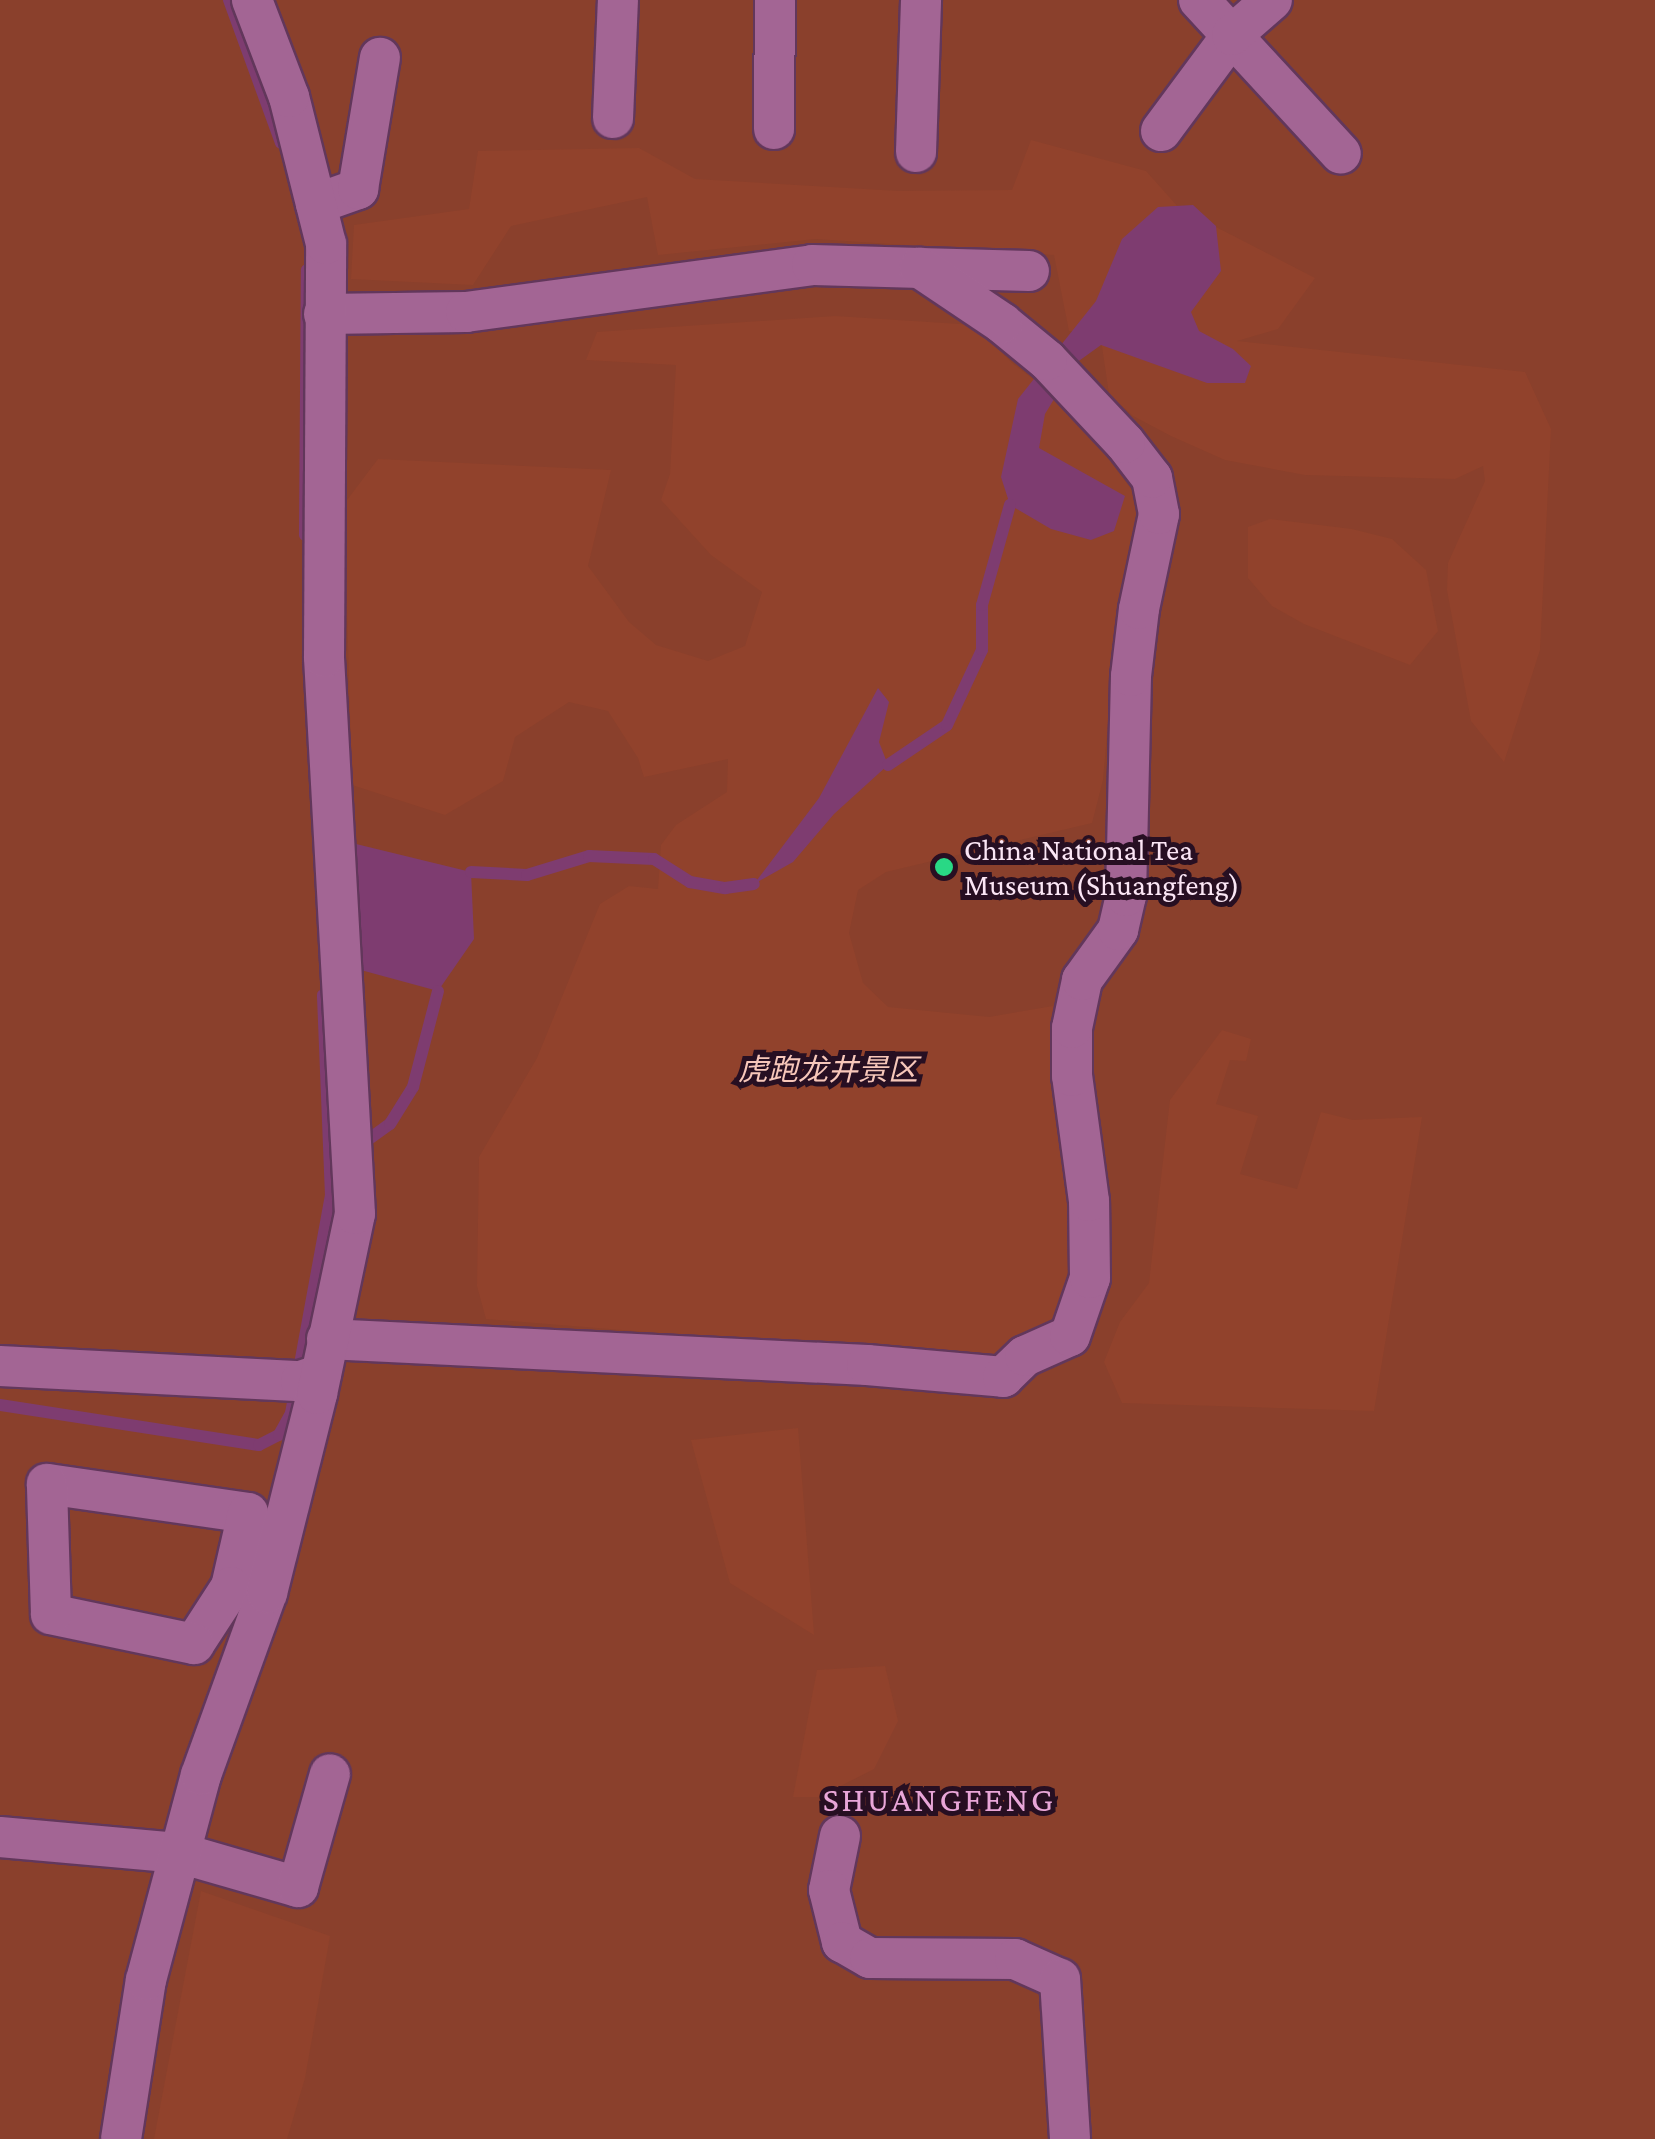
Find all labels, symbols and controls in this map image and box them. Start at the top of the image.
place label: China National Tea Museum (Shuangfeng) [964,832,1240,902]
marker: China National Tea Museum (Shuangfeng) [933,856,955,878]
park label: 虎跑龙井景区 [738,1052,918,1088]
district label: SHUANGFENG [822,1779,1056,1821]

